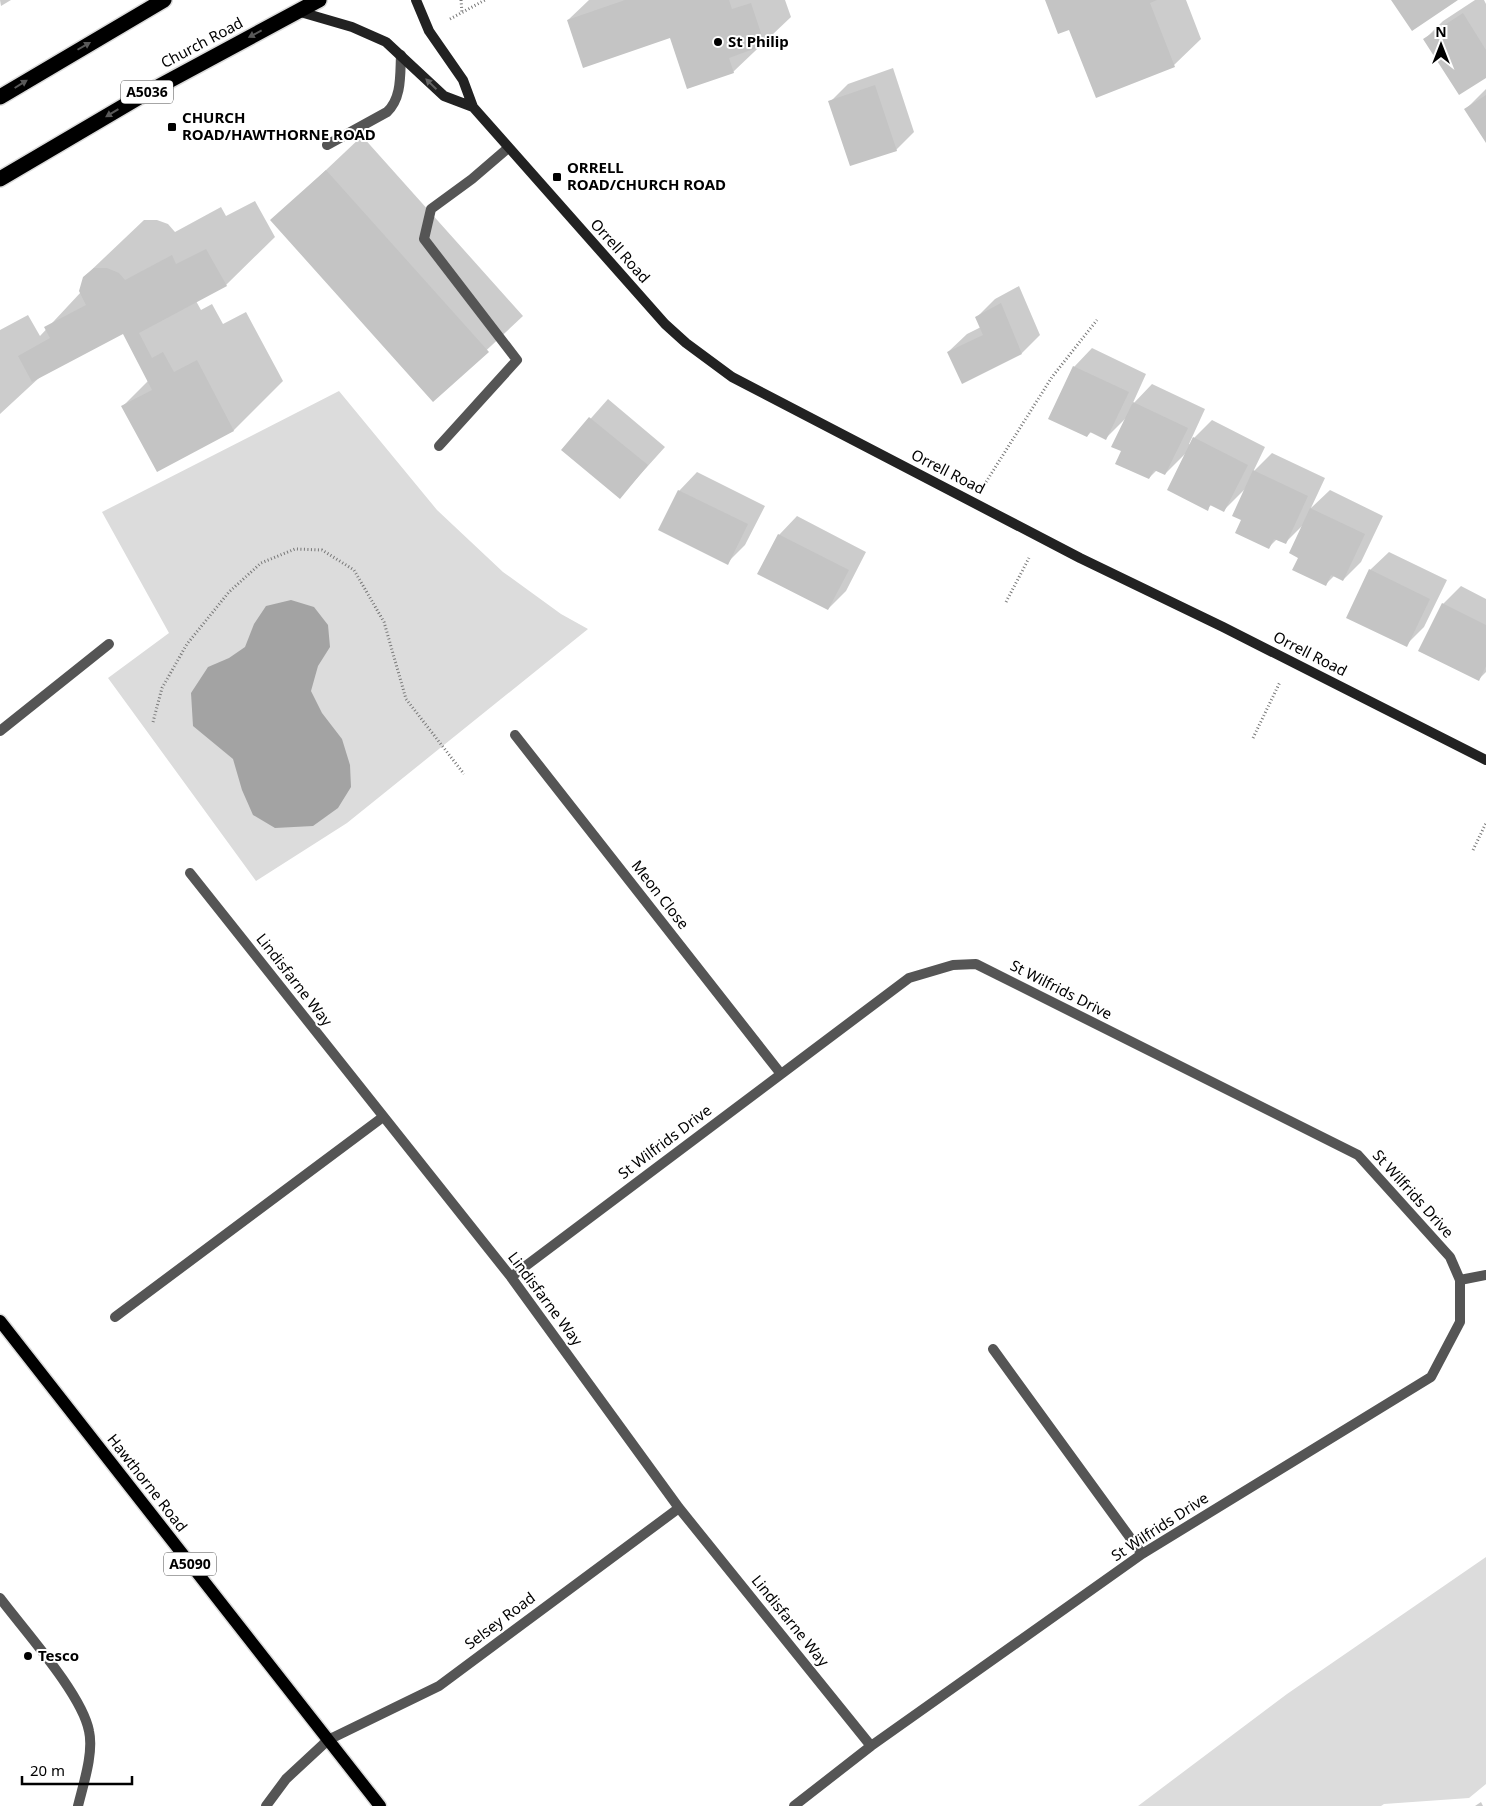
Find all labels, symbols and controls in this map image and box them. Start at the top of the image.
street label: Church Road [157,12,246,72]
north arrow [1416,20,1466,70]
text: N [1435,22,1447,41]
one-way arrow [247,30,262,38]
place label: St Philip [728,31,789,51]
marker: St Philip [712,36,724,48]
one-way arrow [77,42,90,51]
one-way arrow [14,79,27,89]
one-way arrow [426,79,438,91]
road number: A5036 [121,80,173,104]
place label: CHURCH ROAD/HAWTHORNE ROAD [182,107,376,144]
one-way arrow [106,108,119,117]
marker: CHURCH ROAD/HAWTHORNE ROAD [166,121,178,133]
place label: ORRELL ROAD/CHURCH ROAD [567,157,726,194]
marker: ORRELL ROAD/CHURCH ROAD [551,171,563,183]
street label: Orrell Road [587,214,655,287]
street label: Orrell Road [908,444,989,498]
street label: Orrell Road [1270,626,1351,680]
street label: Meon Close [628,856,694,933]
street label: Lindisfarne Way [252,929,337,1030]
street label: St Wilfrids Drive [1007,955,1116,1023]
street label: St Wilfrids Drive [614,1100,715,1183]
street label: St Wilfrids Drive [1369,1145,1459,1242]
street label: Lindisfarne Way [504,1247,588,1350]
street label: Hawthorne Road [103,1429,192,1535]
street label: St Wilfrids Drive [1107,1487,1212,1565]
road number: A5090 [164,1552,216,1576]
street label: Lindisfarne Way [748,1570,834,1671]
street label: Selsey Road [460,1587,539,1653]
place label: Tesco [38,1645,79,1665]
marker: Tesco [22,1650,34,1662]
scale bar [22,1754,132,1786]
text: 20 m [30,1760,65,1780]

